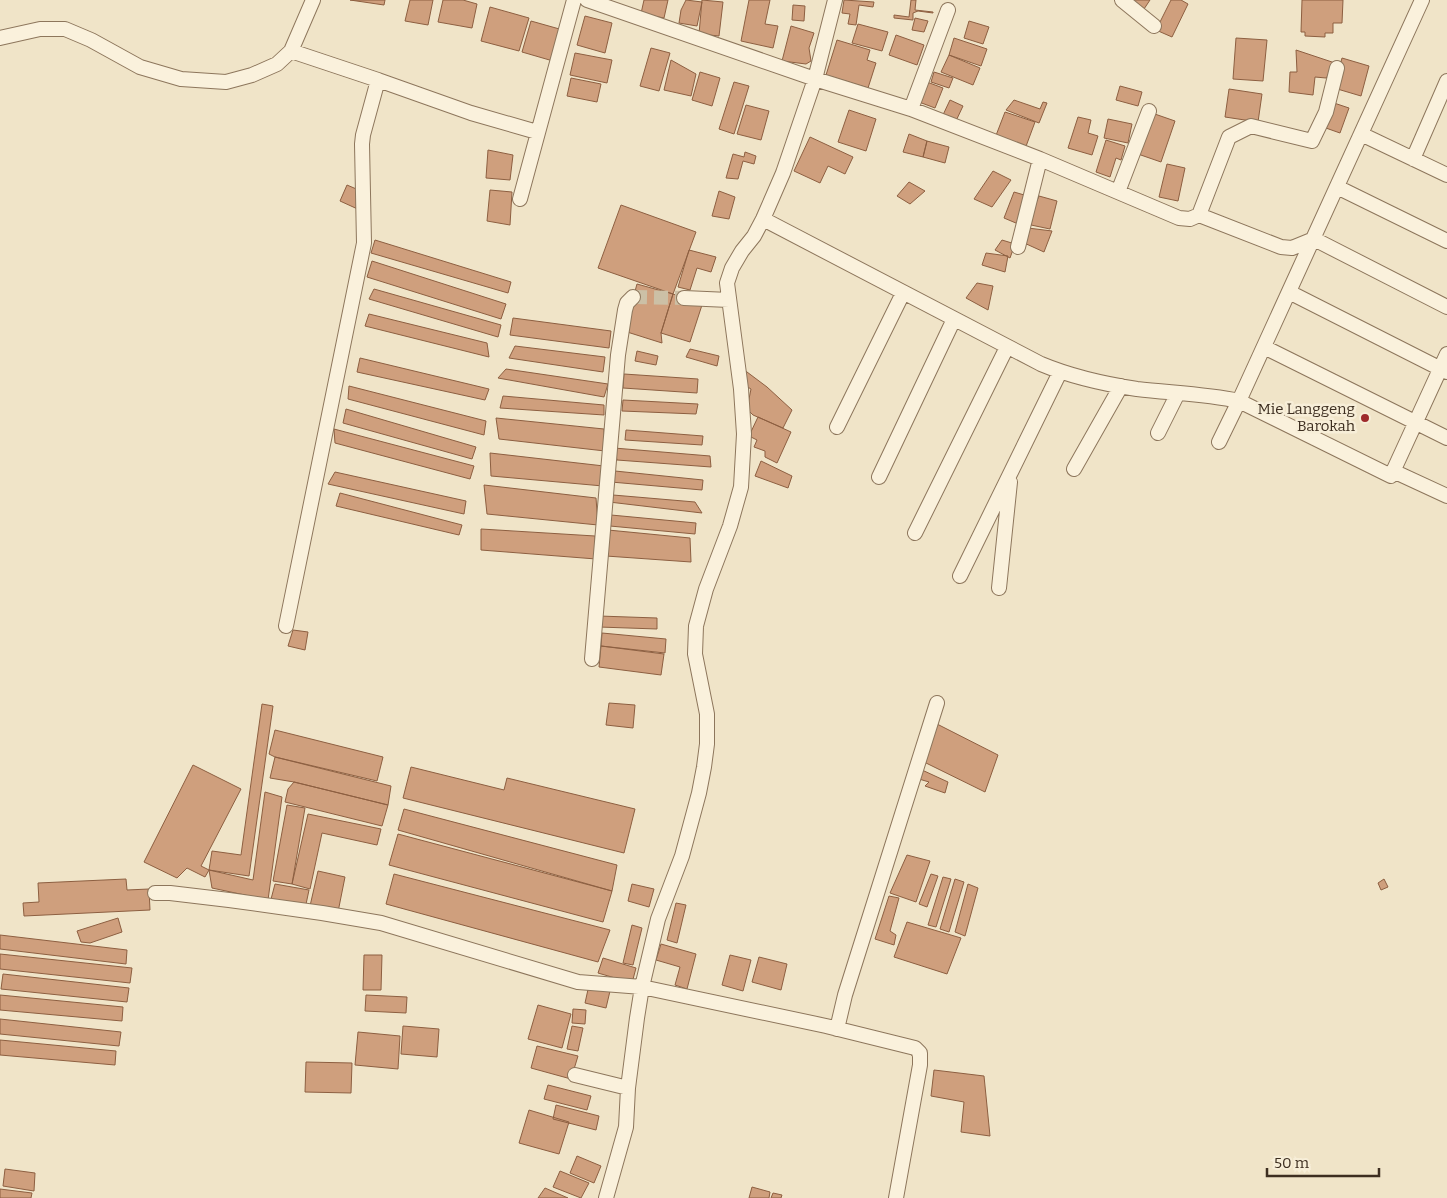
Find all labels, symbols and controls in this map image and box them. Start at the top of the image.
place label: Mie Langgeng Barokah [1257,400,1356,435]
marker: Mie Langgeng Barokah [1359,412,1371,424]
scale bar [1267,1146,1380,1178]
text: 50 m [1274,1154,1310,1172]

